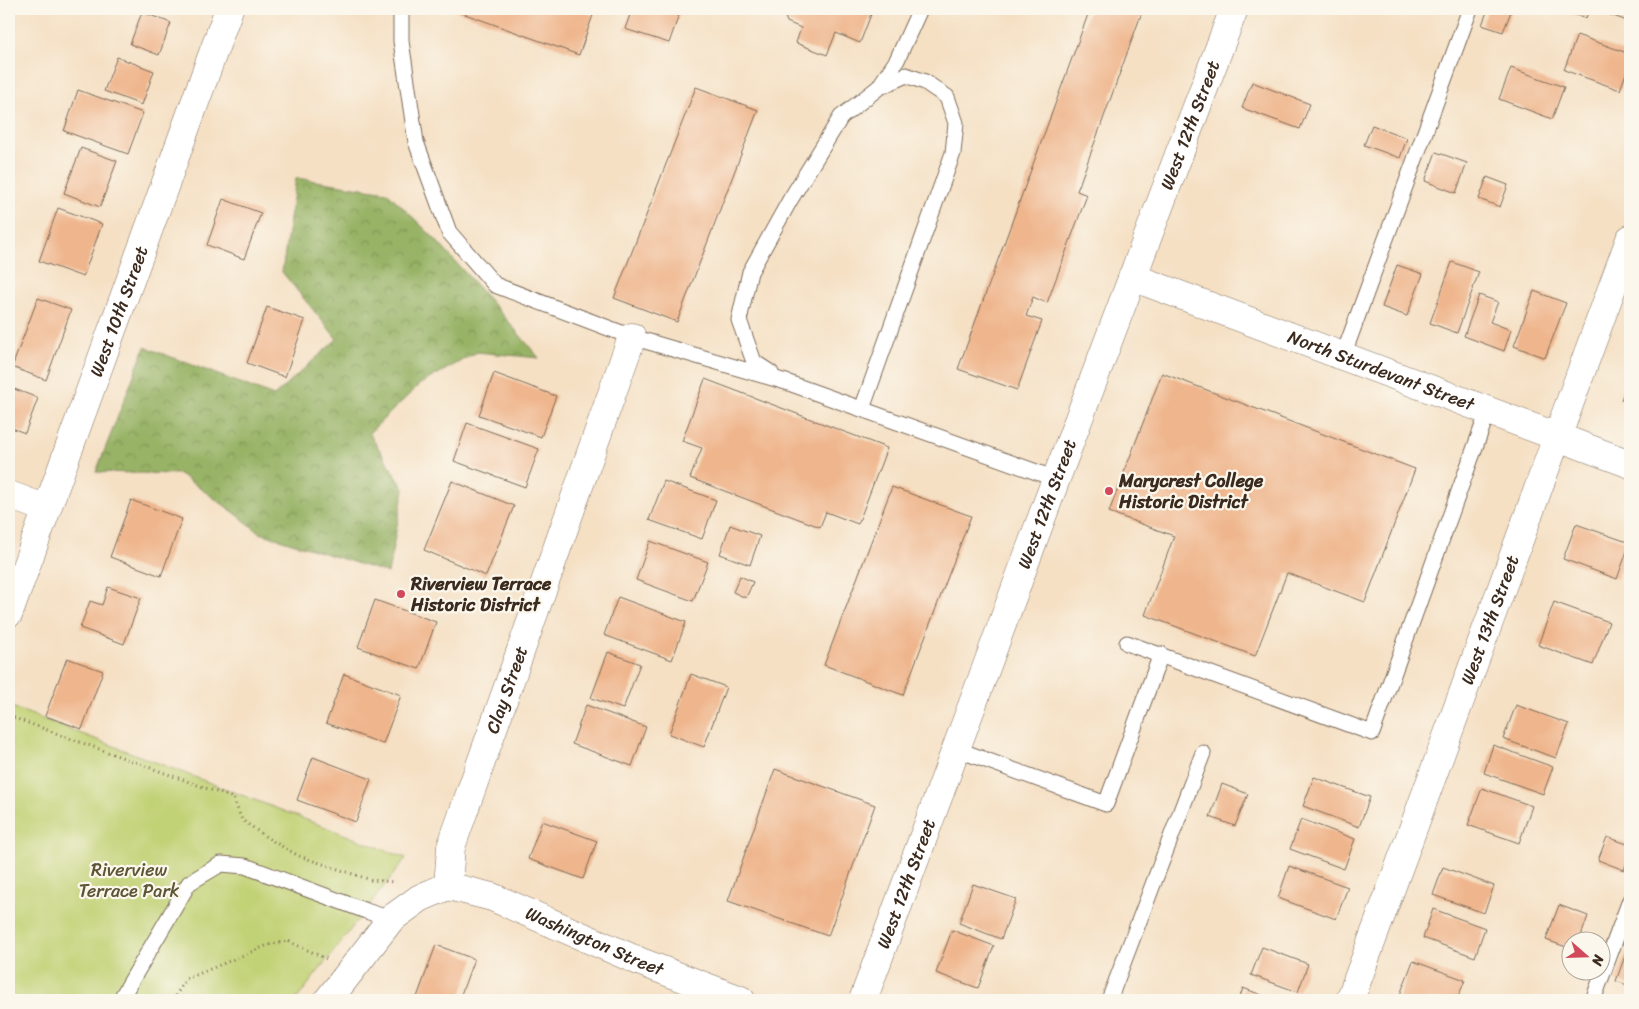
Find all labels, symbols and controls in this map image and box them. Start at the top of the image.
street label: West 12th Street [1151,56,1229,195]
street label: West 10th Street [80,241,157,381]
street label: North Sturdevant Street [1283,321,1480,420]
street label: West 12th Street [1008,434,1086,574]
place label: Marycrest College Historic District [1118,465,1264,518]
marker: Marycrest College Historic District [1103,485,1115,497]
street label: West 13th Street [1451,550,1528,689]
place label: Riverview Terrace Historic District [410,568,552,621]
marker: Riverview Terrace Historic District [395,588,407,600]
street label: Clay Street [476,641,537,738]
street label: West 12th Street [867,814,945,953]
park label: Riverview Terrace Park [79,854,180,907]
street label: Washington Street [520,897,669,985]
north arrow [1562,932,1612,982]
text: N [1584,951,1611,969]

